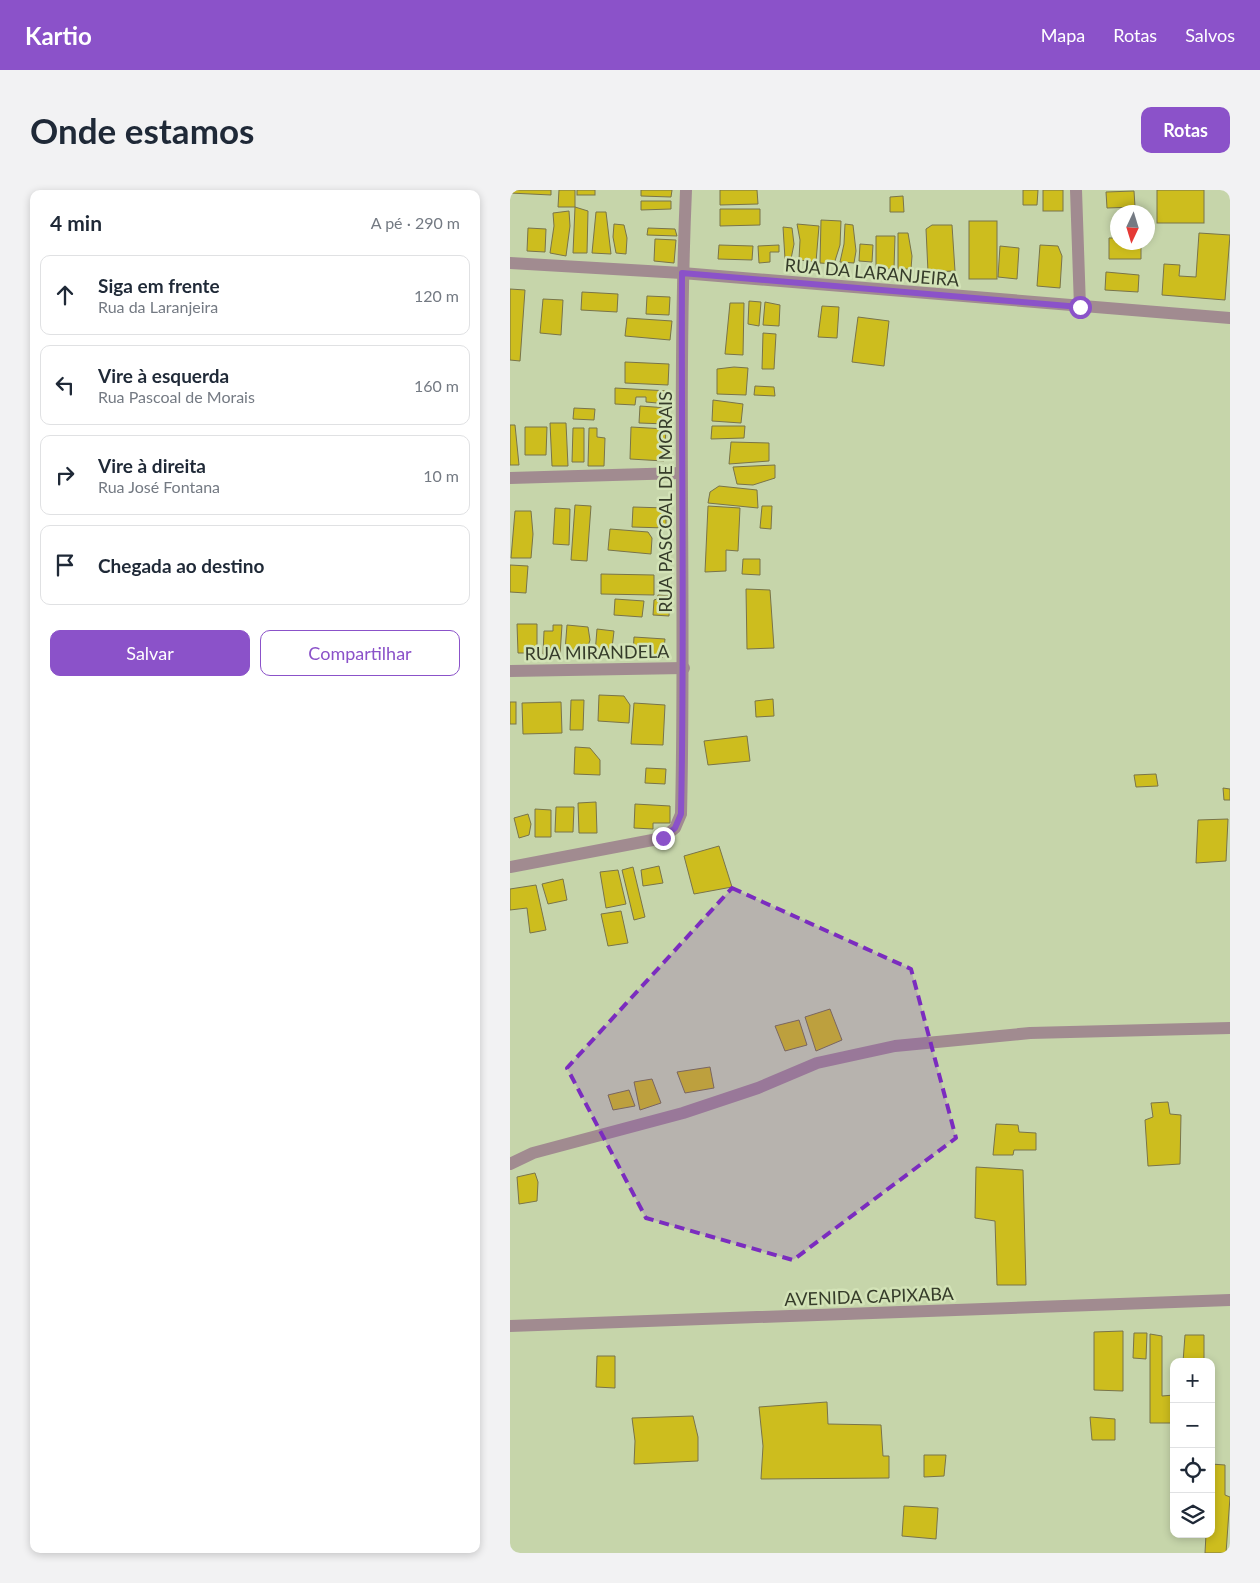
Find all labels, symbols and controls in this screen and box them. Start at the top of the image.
text: Kartio [25,21,92,50]
text: Mapa [1041,24,1085,46]
text: Rotas [1113,24,1157,46]
text: Salvos [1185,24,1235,46]
button: Rotas [1141,107,1230,153]
text: Onde estamos [30,109,254,151]
north arrow [1110,205,1155,250]
text: 4 min [50,210,102,235]
text: A pé · 290 m [371,213,460,232]
street label: RUA DA LARANJEIRA [784,253,961,291]
text: Siga em frente [98,274,220,297]
icon: ahead [51,281,79,309]
text: 120 m [414,286,459,305]
route start [1069,296,1092,319]
text: Rua da Laranjeira [98,297,218,316]
text: Vire à esquerda [98,364,229,387]
icon: left [51,371,79,399]
text: 160 m [414,376,459,395]
text: Rua Pascoal de Morais [98,387,255,406]
street label: RUA PASCOAL DE MORAIS [654,391,676,613]
text: Vire à direita [98,454,206,477]
icon: right [51,461,79,489]
text: 10 m [423,466,459,485]
text: Rua José Fontana [98,477,220,496]
icon: arrive [51,551,79,579]
text: Chegada ao destino [98,554,264,577]
button: Salvar [50,630,250,676]
button: Compartilhar [260,630,460,676]
street label: RUA MIRANDELA [524,640,670,664]
route end [652,827,675,850]
street label: AVENIDA CAPIXABA [784,1282,955,1310]
map controls [1170,1358,1215,1538]
button: + [1170,1358,1215,1403]
button: − [1170,1403,1215,1448]
button: locate [1170,1448,1215,1493]
button: layers [1170,1493,1215,1538]

